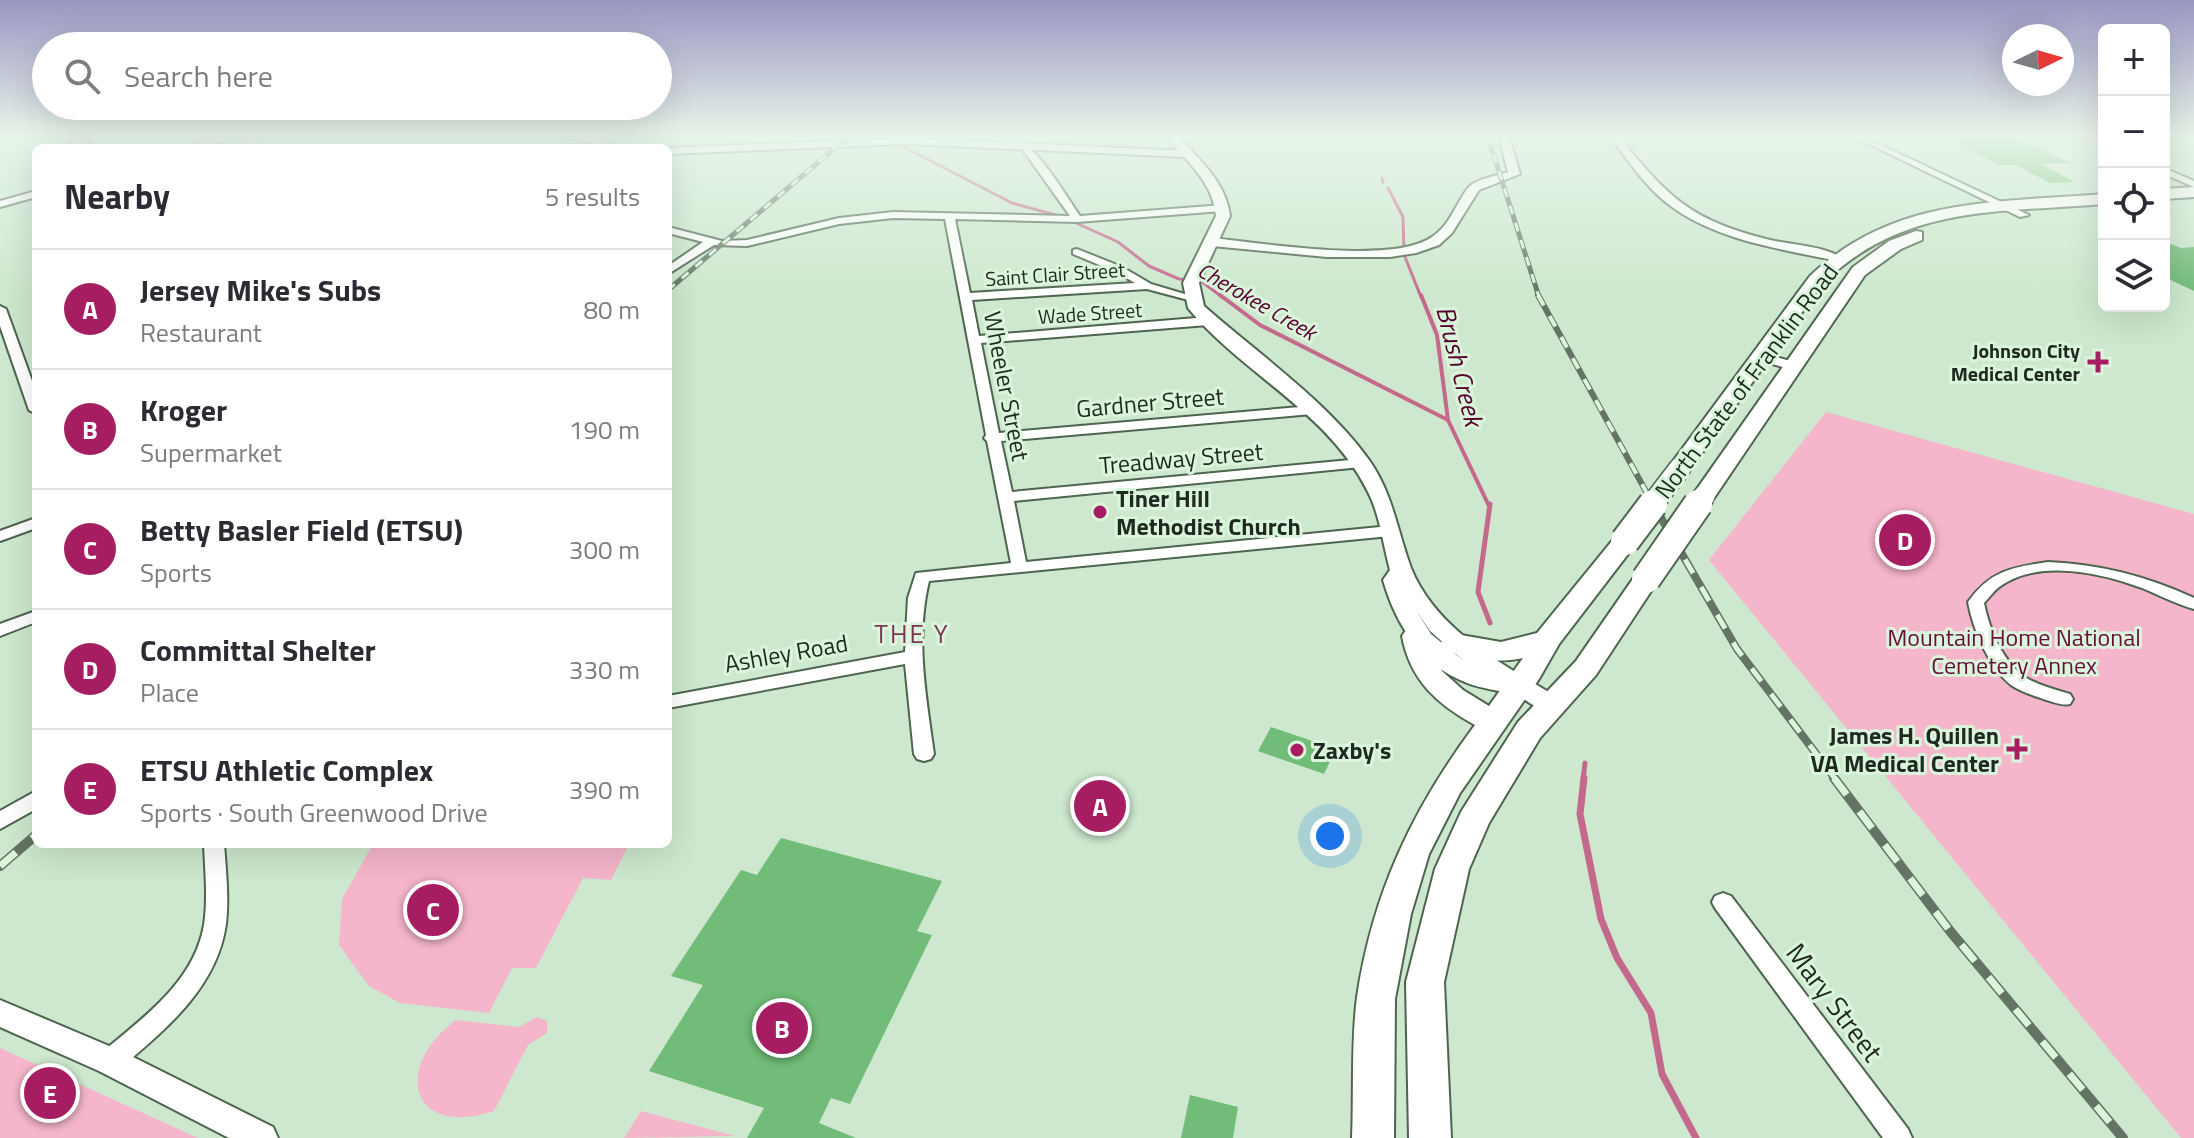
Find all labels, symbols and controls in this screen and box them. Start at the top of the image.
north arrow [2002,24,2074,96]
map controls [2098,24,2170,312]
button: + [2098,24,2170,96]
search box [32,32,672,120]
text: Search here [124,53,273,99]
icon: search [60,54,104,98]
button: − [2098,96,2170,168]
button: locate [2098,168,2170,240]
text: Nearby [64,170,170,222]
text: 5 results [545,177,640,216]
button: layers [2098,240,2170,312]
water label: Cherokee Creek [1191,253,1325,350]
street label: Saint Clair Street [984,254,1126,294]
street label: North State of Franklin Road [1645,256,1847,506]
text: Jersey Mike's Subs [140,267,381,313]
text: A [82,290,98,329]
text: 80 m [583,290,640,329]
street label: Wade Street [1037,294,1143,332]
water label: Brush Creek [1426,302,1495,434]
street label: Wheeler Street [975,308,1039,464]
text: Restaurant [140,313,262,352]
place label: Johnson City Medical Center [1951,335,2081,389]
marker: Johnson City Medical Center [2087,351,2109,373]
street label: Gardner Street [1075,378,1226,426]
text: Kroger [140,387,227,433]
text: B [82,410,98,449]
text: 190 m [569,410,640,449]
text: Supermarket [140,433,282,472]
street label: Treadway Street [1098,433,1265,483]
place label: Tiner Hill Methodist Church [1116,480,1301,544]
marker: Tiner Hill Methodist Church [1091,503,1109,521]
text: Betty Basler Field (ETSU) [140,507,463,553]
pin: D [1879,510,1931,570]
text: C [83,530,97,569]
text: 300 m [569,530,640,569]
text: Sports [140,553,212,592]
district label: THE Y [874,614,950,653]
park label: Mountain Home National Cemetery Annex [1887,619,2141,683]
street label: Ashley Road [722,624,850,682]
text: Committal Shelter [140,627,376,673]
text: D [82,650,98,689]
text: 330 m [569,650,640,689]
text: Place [140,673,199,712]
place label: James H. Quillen VA Medical Center [1810,717,1999,781]
place label: Zaxby's [1313,732,1391,768]
marker: James H. Quillen VA Medical Center [2006,738,2028,760]
marker: Zaxby's [1288,741,1306,759]
text: ETSU Athletic Complex [140,747,433,793]
text: E [83,770,97,809]
text: 390 m [569,770,640,809]
pin: A [1074,776,1126,836]
text: Sports · South Greenwood Drive [140,793,488,832]
your location [1310,816,1350,856]
pin: C [407,880,459,940]
street label: Mary Street [1776,934,1894,1071]
pin: B [756,998,808,1058]
pin: E [24,1063,76,1123]

